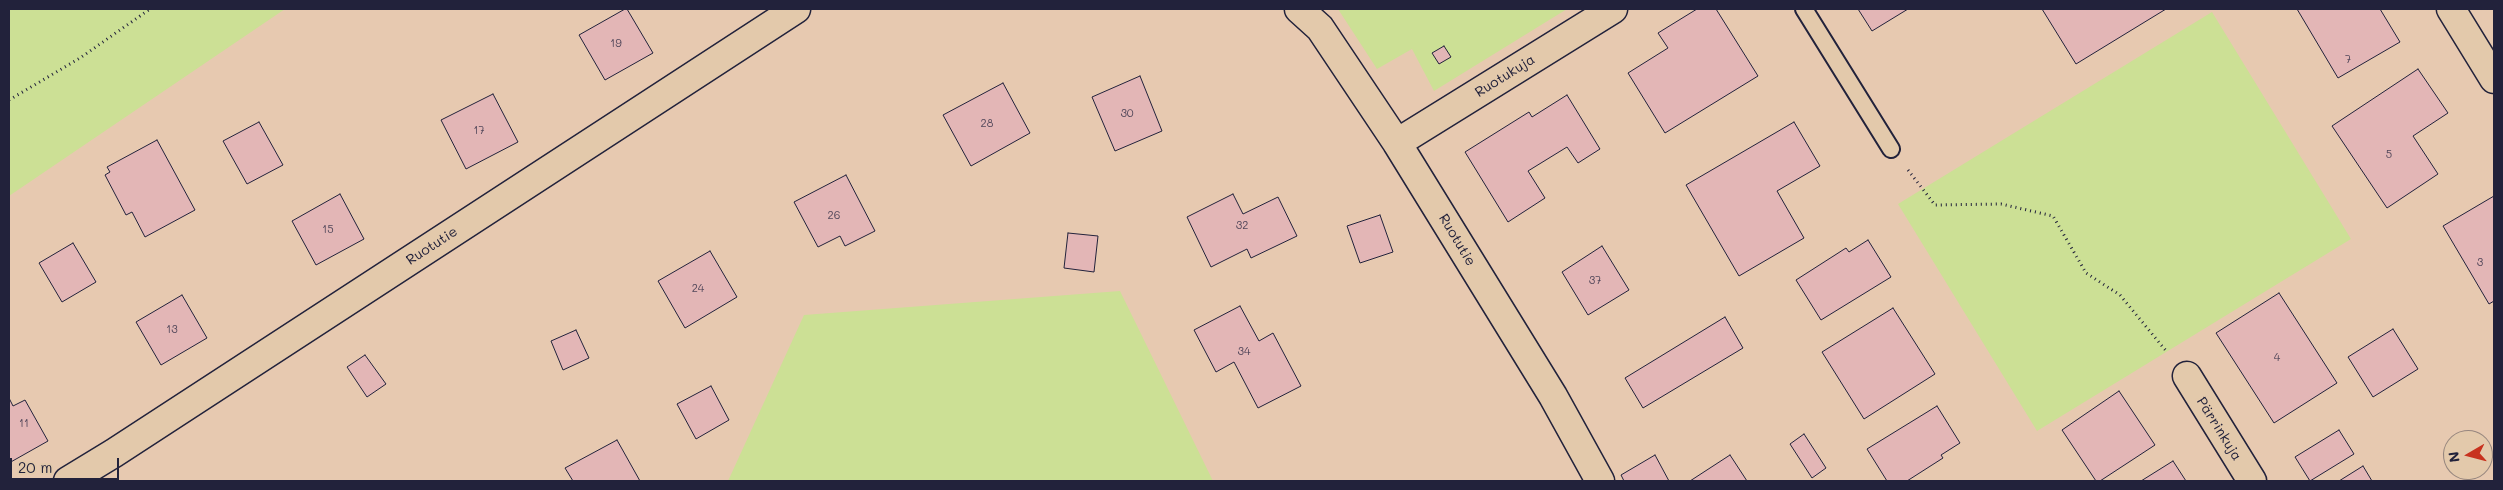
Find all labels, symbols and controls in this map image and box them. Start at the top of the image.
house number: 19 [610,37,622,51]
street label: Ruotukuja [1472,51,1538,101]
house number: 7 [2345,53,2351,67]
house number: 30 [1120,107,1134,121]
house number: 28 [981,117,993,131]
house number: 17 [473,124,485,138]
house number: 5 [2386,148,2392,162]
house number: 26 [828,209,840,223]
street label: Ruotutie [1435,211,1479,269]
house number: 32 [1236,219,1248,233]
house number: 15 [322,223,334,237]
street label: Ruotutie [403,223,461,269]
house number: 3 [2477,256,2483,270]
house number: 37 [1589,274,1601,288]
house number: 24 [692,282,704,296]
house number: 13 [166,323,178,337]
house number: 34 [1238,345,1250,359]
house number: 4 [2274,351,2280,365]
street label: Pärrinkuja [2193,394,2245,464]
house number: 11 [19,417,29,431]
north arrow [2443,430,2493,480]
scale bar [12,448,121,480]
text: N [2443,450,2464,464]
text: 20 m [18,457,52,477]

